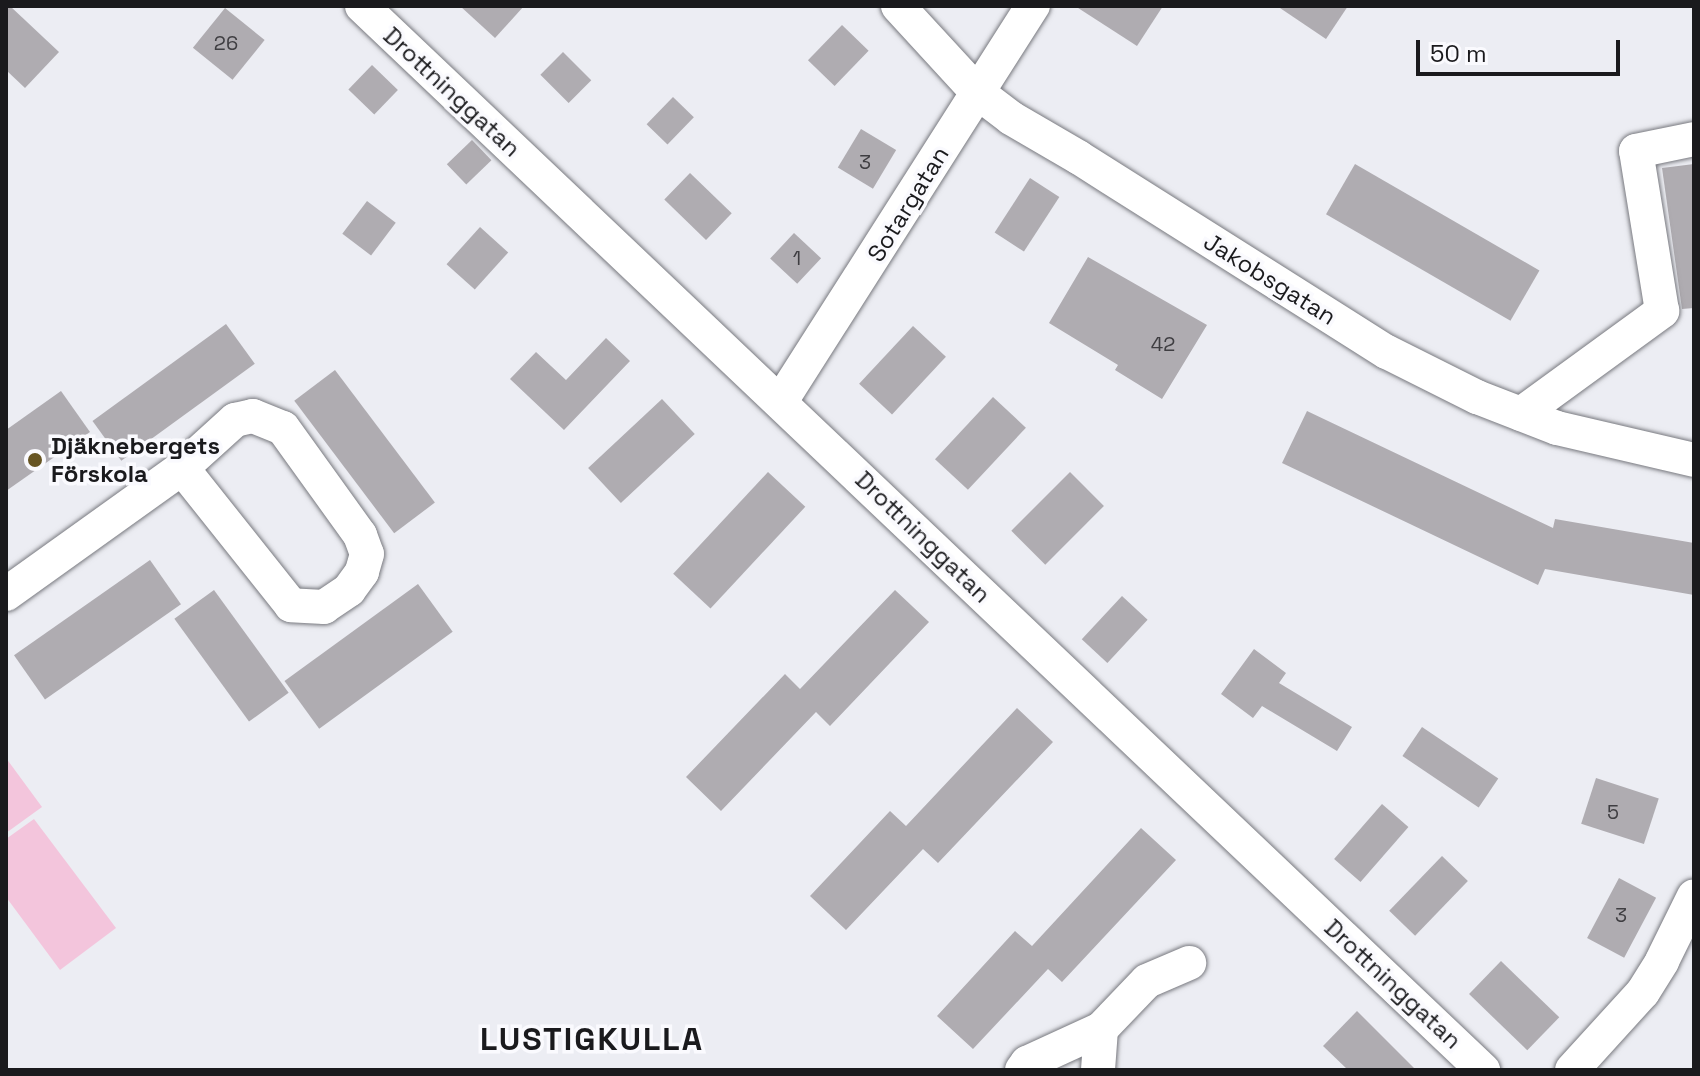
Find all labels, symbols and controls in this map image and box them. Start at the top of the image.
street label: Drottninggatan [378,21,526,163]
scale bar [1420,24,1624,74]
house number: 26 [214,31,238,55]
text: 50 m [1430,38,1487,69]
street label: Sotargatan [861,141,955,267]
house number: 3 [859,150,871,174]
street label: Jakobsgatan [1199,227,1341,331]
house number: 1 [793,246,801,270]
house number: 42 [1151,332,1175,356]
place label: Djäknebergets Förskola [51,432,220,488]
marker: Djäknebergets Förskola [26,451,44,469]
street label: Drottninggatan [849,465,997,609]
house number: 5 [1607,800,1619,824]
house number: 3 [1615,903,1627,927]
street label: Drottninggatan [1319,913,1467,1055]
district label: LUSTIGKULLA [480,1020,704,1058]

